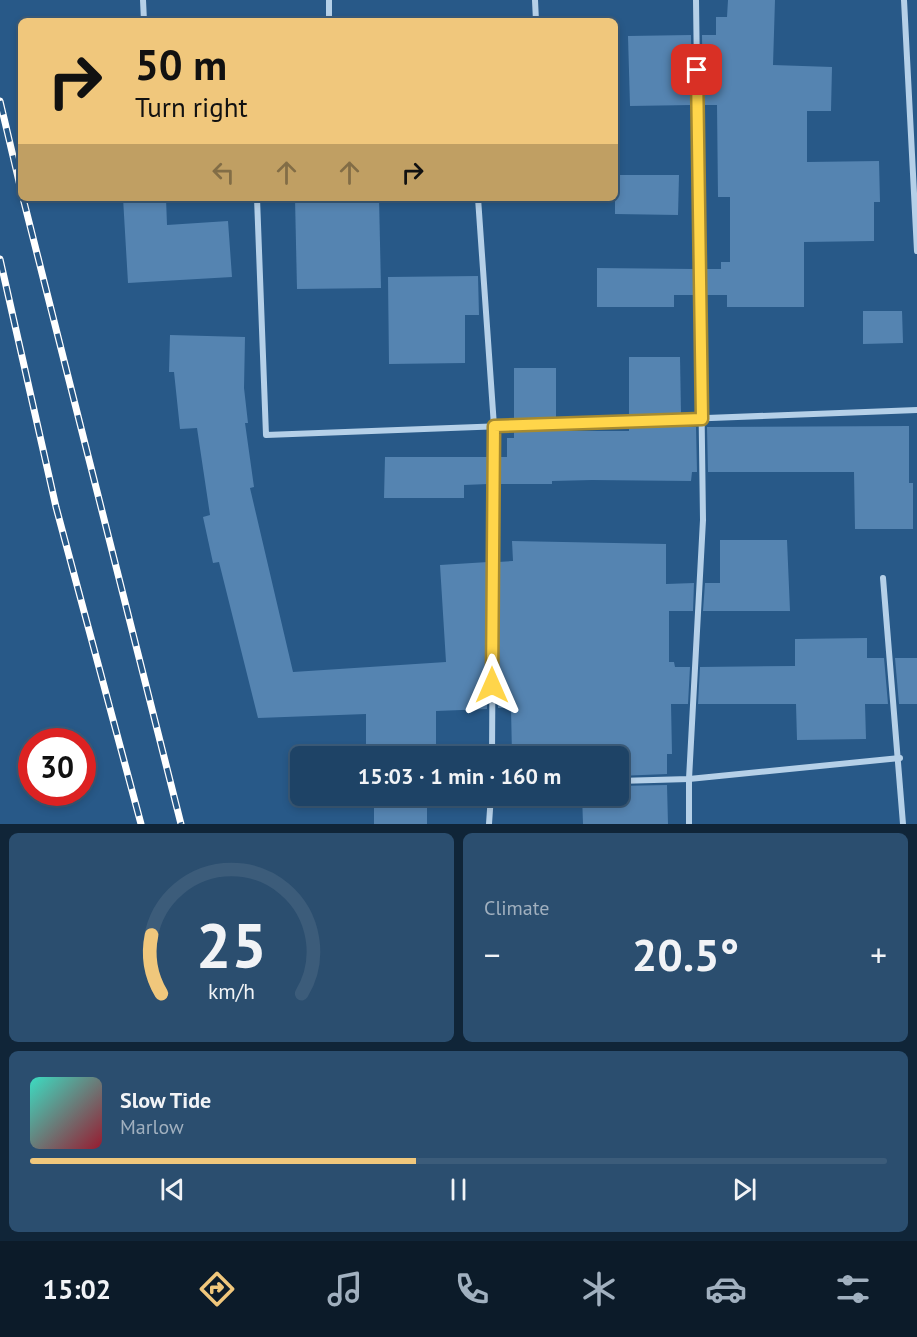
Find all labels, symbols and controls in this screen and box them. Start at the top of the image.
text: 50 m [135,37,227,92]
icon: right [36,42,114,120]
pin [671,44,722,95]
icon: arrive [680,53,713,86]
text: Turn right [135,90,248,124]
icon: left [207,156,240,189]
icon: ahead [270,156,303,189]
icon: ahead [333,156,366,189]
icon: right [396,156,429,189]
position arrow [460,653,524,717]
speed limit sign: 30 [18,728,96,806]
text: 15:03 · 1 min · 160 m [358,762,561,790]
text: Climate [484,895,550,921]
text: 25 [196,904,267,985]
text: 20.5° [632,925,739,983]
text: − [484,933,501,976]
text: + [870,933,887,976]
text: km/h [208,978,255,1006]
text: Slow Tide [120,1086,211,1114]
text: Marlow [120,1114,184,1140]
icon: previous [156,1173,189,1206]
icon: pause [442,1173,475,1206]
icon: next [728,1173,761,1206]
icon: directions [196,1268,238,1310]
icon: music [324,1268,366,1310]
icon: phone [451,1268,493,1310]
icon: climate [578,1268,620,1310]
icon: car [705,1268,747,1310]
icon: filters [832,1268,874,1310]
text: 15:02 [43,1272,111,1306]

